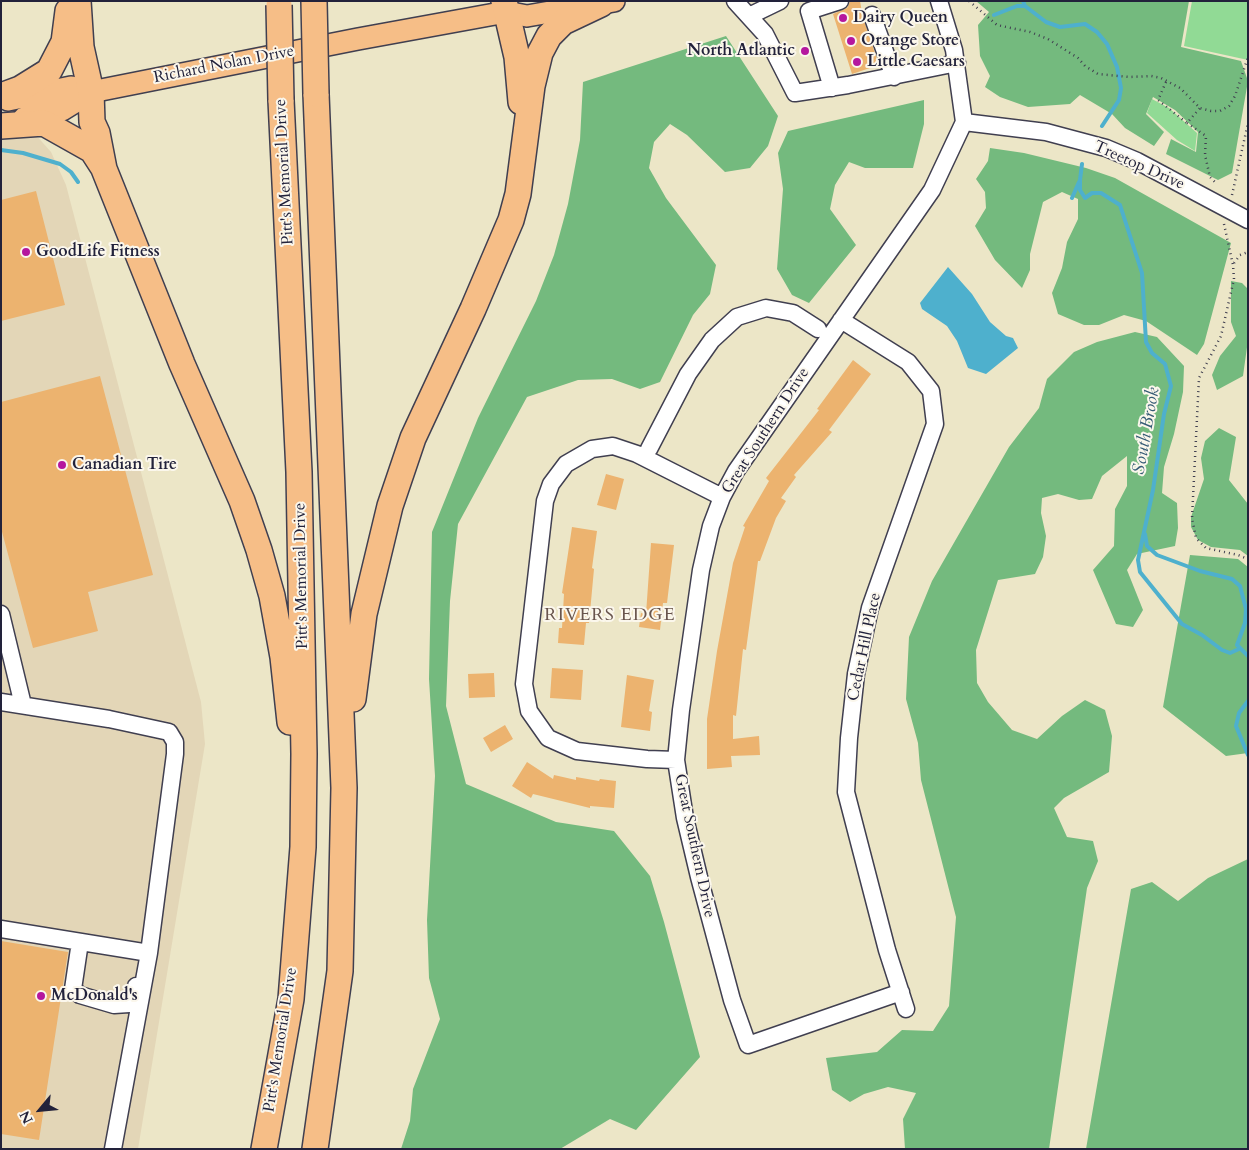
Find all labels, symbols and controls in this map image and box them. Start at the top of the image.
place label: Dairy Queen [853,8,948,28]
marker: Dairy Queen [837,12,849,24]
place label: Orange Store [861,31,959,51]
marker: Orange Store [845,35,857,47]
place label: North Atlantic [687,41,795,61]
street label: Richard Nolan Drive [152,42,296,88]
marker: North Atlantic [799,45,811,57]
place label: Little Caesars [867,52,965,72]
marker: Little Caesars [851,56,863,68]
street label: Pitt's Memorial Drive [272,99,298,245]
street label: Treetop Drive [1091,137,1187,195]
place label: GoodLife Fitness [36,242,160,262]
marker: GoodLife Fitness [20,246,32,258]
street label: Great Southern Drive [718,364,814,498]
water label: South Brook [1129,386,1165,476]
place label: Canadian Tire [72,455,177,475]
marker: Canadian Tire [56,459,68,471]
street label: Pitt's Memorial Drive [291,503,313,649]
street label: Cedar Hill Place [844,591,886,703]
district label: RIVERS EDGE [543,605,677,627]
street label: Great Southern Drive [669,772,719,920]
street label: Pitt's Memorial Drive [260,966,302,1114]
place label: McDonald's [51,986,138,1006]
marker: McDonald's [35,990,47,1002]
north arrow [15,1085,65,1135]
text: N [15,1107,38,1127]

